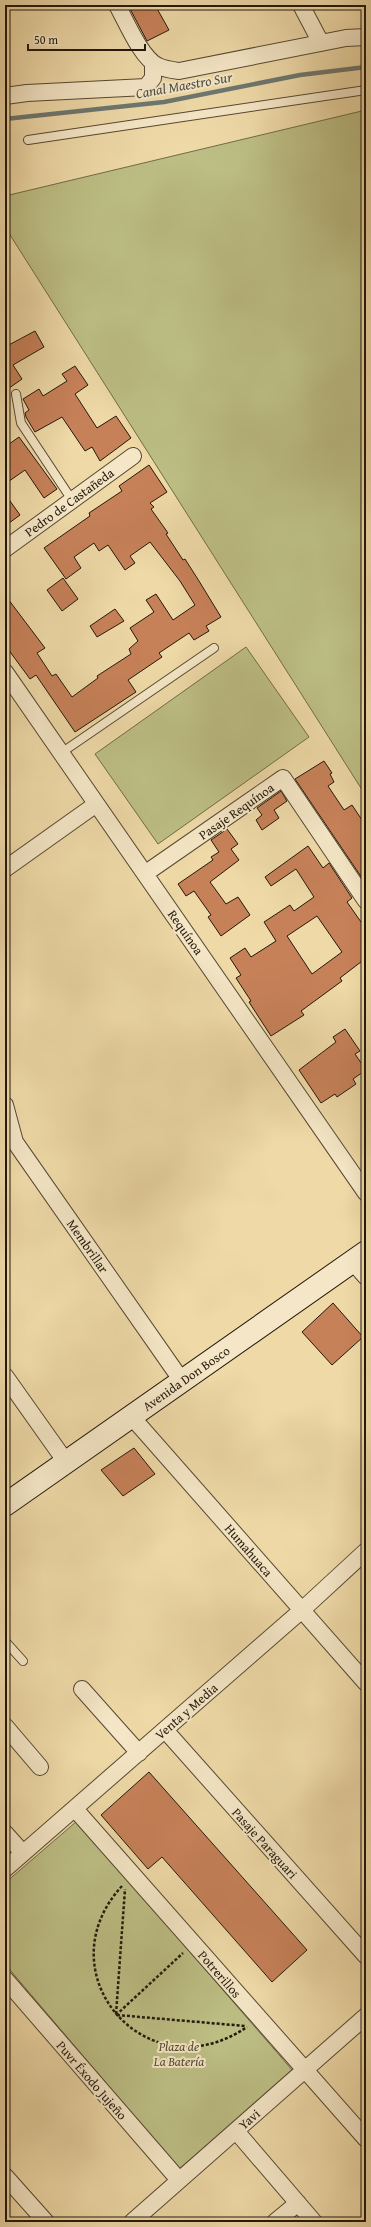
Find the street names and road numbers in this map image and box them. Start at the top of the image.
street label: Pedro de Castañeda [21,463,119,541]
street label: Pasaje Requínoa [195,778,279,844]
street label: Requínoa [163,906,209,959]
street label: Membrillar [62,1215,113,1278]
street label: Avenida Don Bosco [139,1341,234,1416]
street label: Humahuaca [220,1520,278,1582]
street label: Venta y Media [151,1678,222,1744]
street label: Pasaje Paraguari [227,1804,302,1883]
street label: Potrerillos [194,1946,246,2002]
street label: Puvr Éxodo Jujeño [52,2037,132,2124]
street label: Yavi [234,2104,265,2134]

